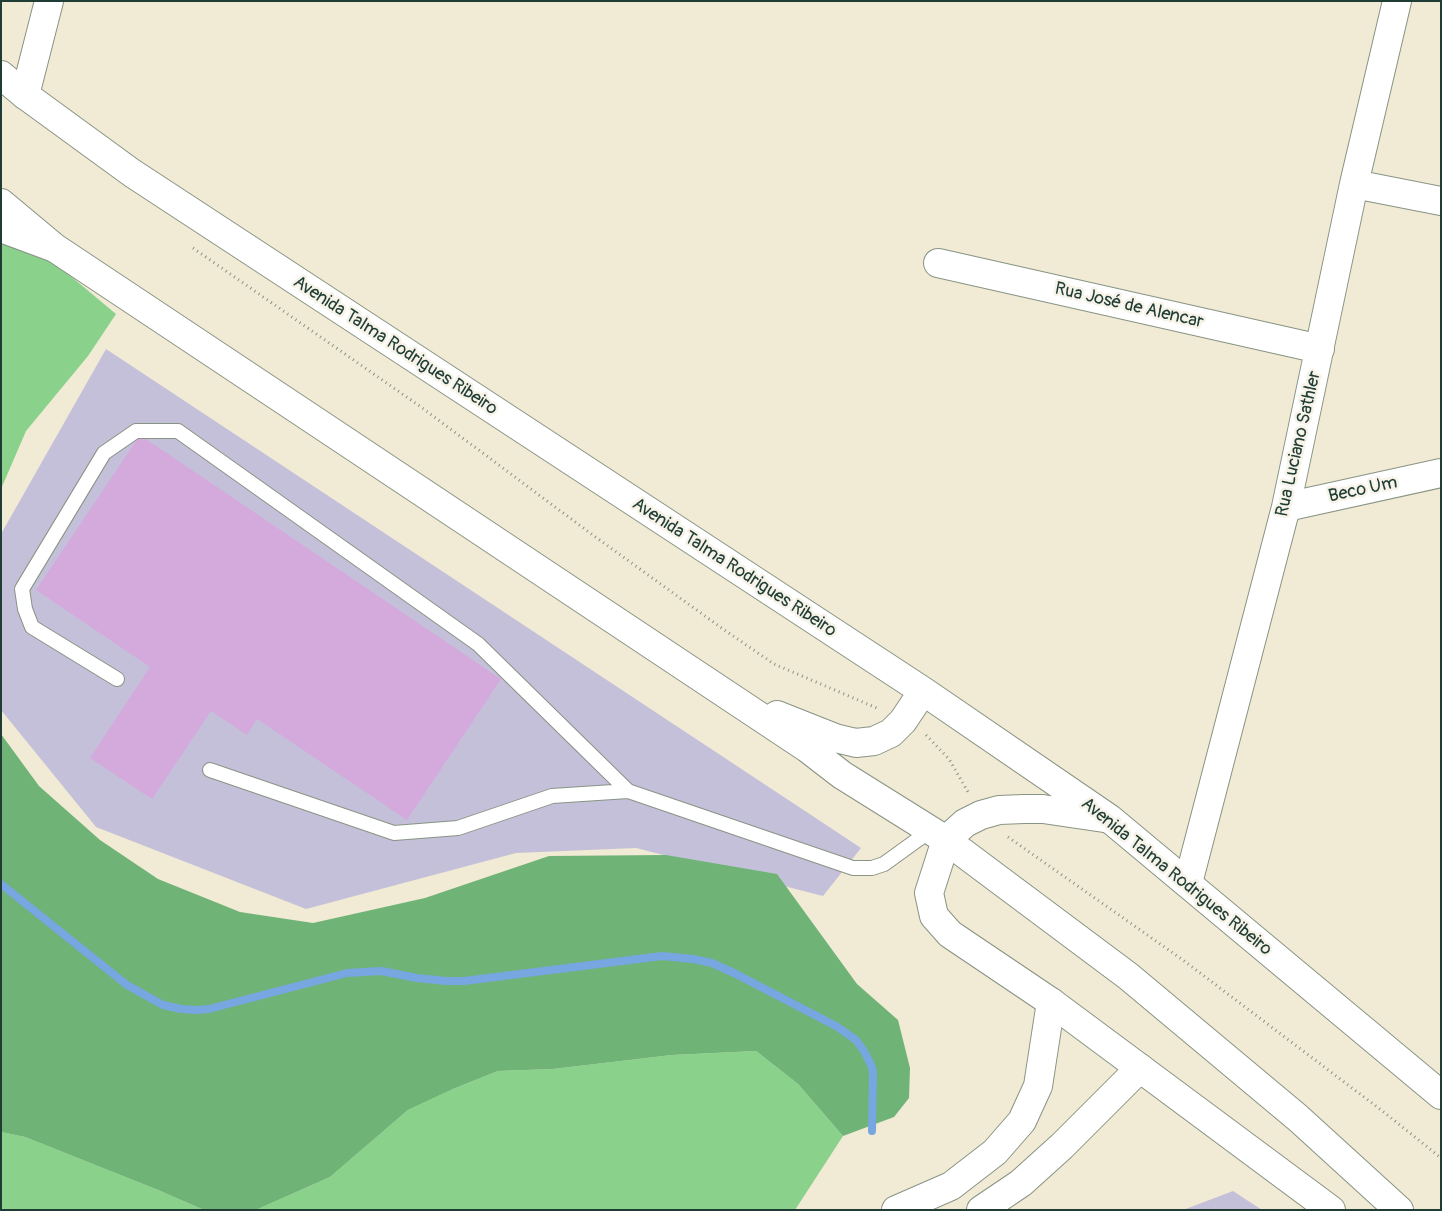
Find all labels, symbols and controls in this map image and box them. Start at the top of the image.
street label: Avenida Talma Rodrigues Ribeiro [289,272,501,420]
street label: Rua José de Alencar [1053,278,1205,334]
street label: Rua Luciano Sathler [1272,369,1326,519]
street label: Beco Um [1327,472,1399,508]
street label: Avenida Talma Rodrigues Ribeiro [628,494,840,642]
street label: Avenida Talma Rodrigues Ribeiro [1076,793,1276,961]

